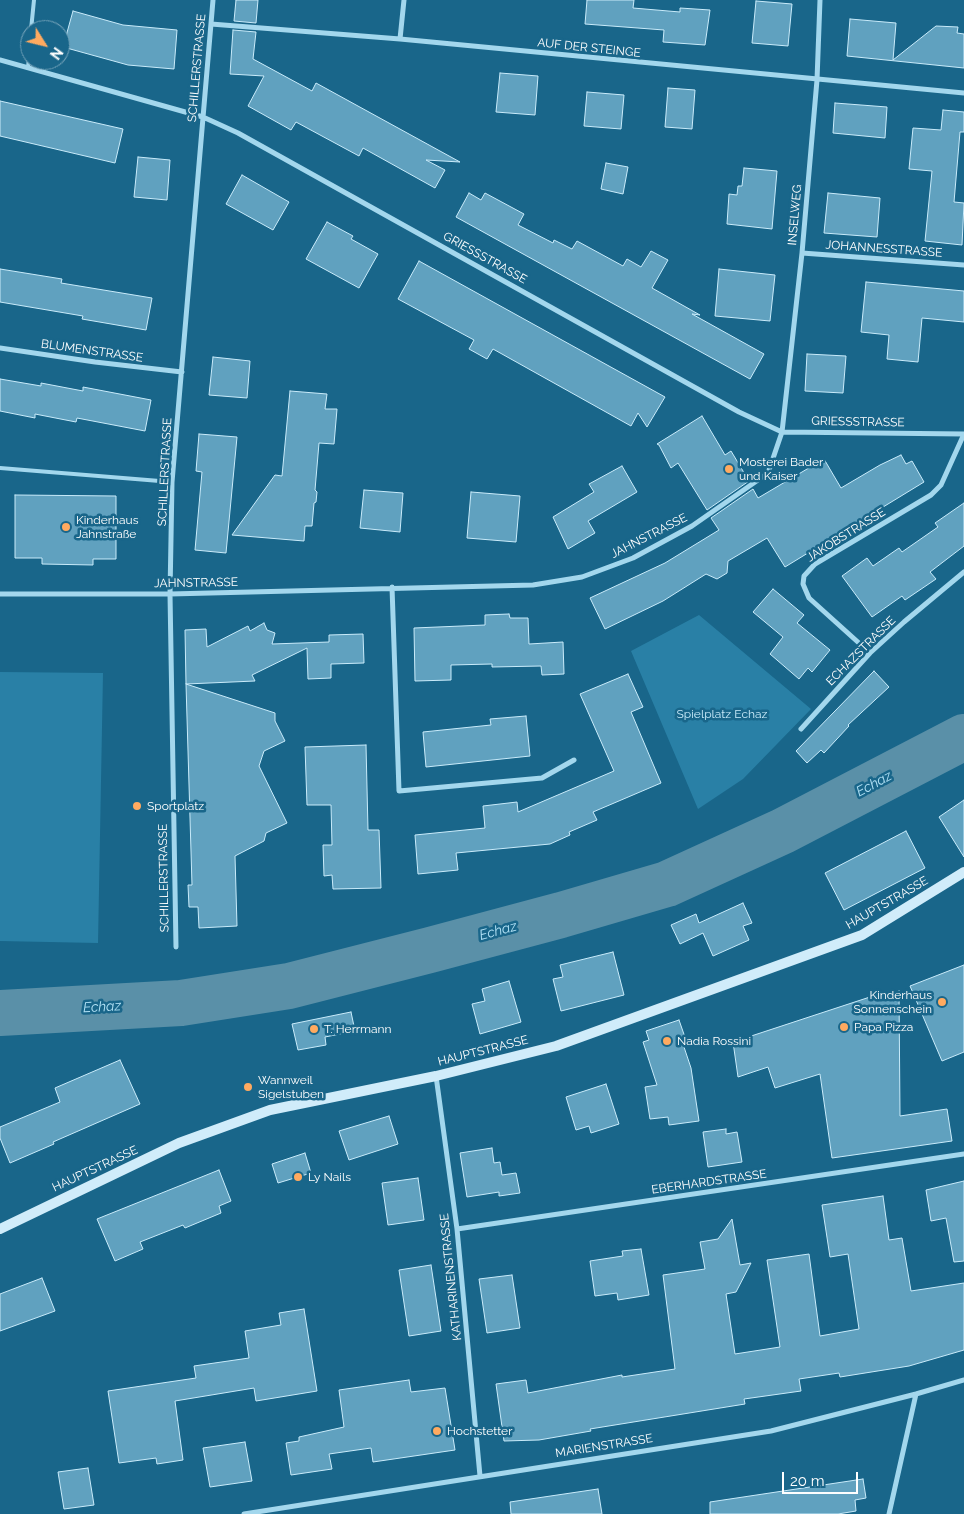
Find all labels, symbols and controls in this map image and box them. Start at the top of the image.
street label: SCHILLERSTRASSE [185,13,209,123]
north arrow [20,20,70,70]
street label: AUF DER STEINGE [537,35,641,61]
text: N [47,44,66,62]
street label: INSELWEG [785,184,805,246]
street label: GRIESSSTRASSE [441,229,529,287]
street label: JOHANNESSTRASSE [825,238,943,260]
street label: BLUMENSTRASSE [40,337,144,365]
street label: GRIESSSTRASSE [811,414,905,430]
street label: SCHILLERSTRASSE [155,417,175,527]
place label: Mosterei Bader und Kaiser [739,455,823,483]
marker: Mosterei Bader und Kaiser [723,463,735,475]
street label: JAKOBSTRASSE [804,505,888,565]
street label: JAHNSTRASSE [608,511,690,561]
place label: Kinderhaus Jahnstraße [76,513,139,541]
marker: Kinderhaus Jahnstraße [60,521,72,533]
street label: JAHNSTRASSE [154,575,238,591]
street label: ECHAZSTRASSE [823,613,899,689]
park label: Spielplatz Echaz [677,707,767,721]
water label: Echaz [853,768,895,800]
place label: Sportplatz [147,799,204,813]
marker: Sportplatz [131,800,143,812]
street label: SCHILLERSTRASSE [156,824,172,932]
street label: HAUPTSTRASSE [843,874,931,932]
water label: Echaz [477,918,519,944]
place label: Kinderhaus Sonnenschein [854,988,932,1016]
marker: Kinderhaus Sonnenschein [936,996,948,1008]
water label: Echaz [83,998,121,1016]
place label: Papa Pizza [854,1020,913,1034]
marker: Papa Pizza [838,1021,850,1033]
place label: T. Herrmann [324,1022,392,1036]
marker: T. Herrmann [308,1023,320,1035]
street label: HAUPTSTRASSE [436,1033,530,1069]
place label: Nadia Rossini [677,1034,751,1048]
marker: Nadia Rossini [661,1035,673,1047]
place label: Wannweil Sigelstuben [258,1073,324,1101]
marker: Wannweil Sigelstuben [242,1081,254,1093]
street label: HAUPTSTRASSE [50,1143,140,1195]
street label: EBERHARDSTRASSE [651,1167,767,1197]
place label: Ly Nails [308,1170,351,1184]
marker: Ly Nails [292,1171,304,1183]
street label: KATHARINENSTRASSE [437,1212,465,1342]
place label: Hochstetter [447,1424,512,1438]
marker: Hochstetter [431,1425,443,1437]
street label: MARIENSTRASSE [554,1431,654,1461]
scale bar [784,1462,860,1494]
text: 20 m [790,1472,825,1490]

